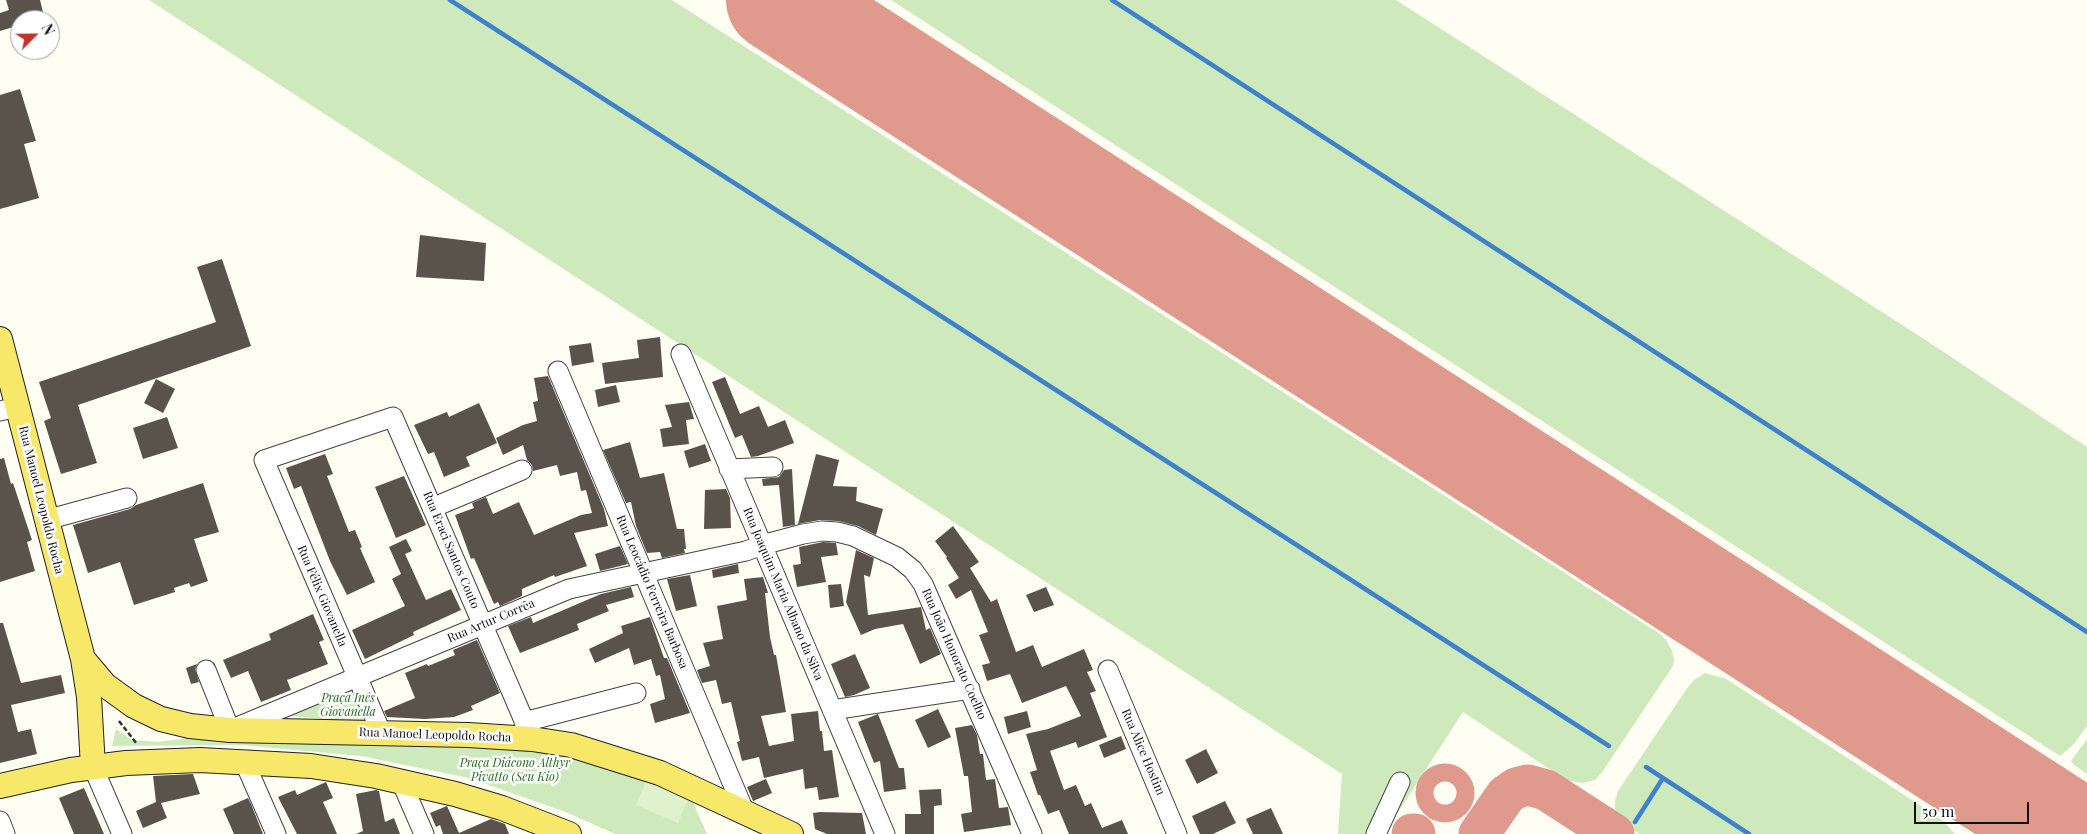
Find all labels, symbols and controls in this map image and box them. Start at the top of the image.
north arrow [10,10,60,60]
text: N [38,21,59,38]
street label: Rua Manoel Leopoldo Rocha [16,424,66,576]
street label: Rua Eraci Santos Couto [420,489,482,611]
street label: Rua Joaquim Maria Albano da Silva [740,505,826,683]
street label: Rua Leocádio Ferreira Barbosa [613,513,691,671]
street label: Rua Félix Giovanella [294,543,350,649]
street label: Rua João Honorato Coelho [919,586,989,722]
street label: Rua Artur Corrêa [445,596,537,646]
park label: Praça Inês Giovanella [320,691,376,719]
street label: Rua Alice Hostim [1118,707,1168,797]
street label: Rua Manoel Leopoldo Rocha [359,725,511,745]
park label: Praça Diácono Althyr Pivatto (Seu Kio) [460,756,570,784]
scale bar [1917,792,2032,824]
text: 50 m [1922,801,1954,821]

